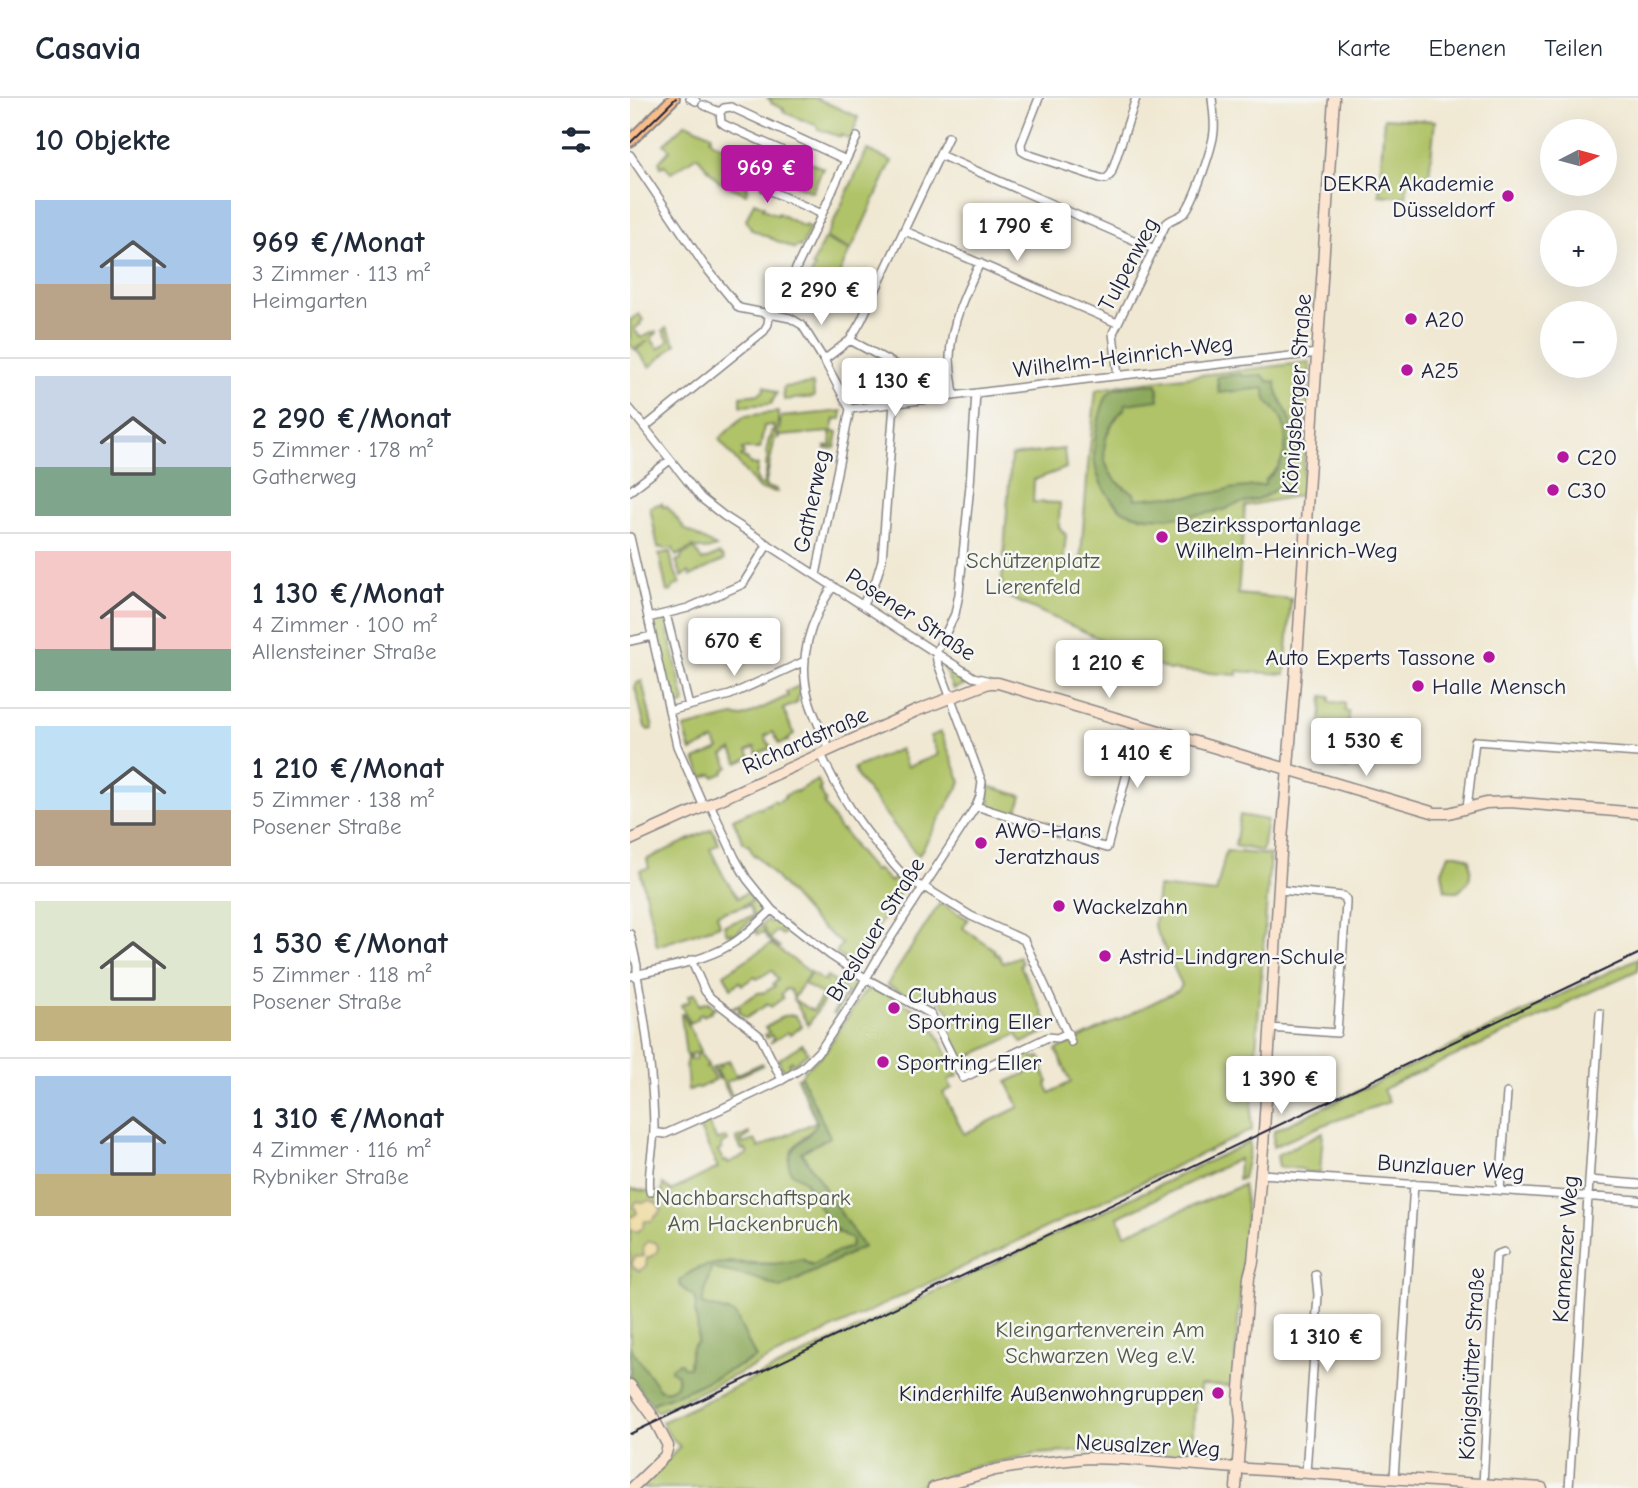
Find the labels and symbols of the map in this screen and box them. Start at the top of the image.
north arrow [1540,119,1617,196]
pin: 969 € [718,146,816,205]
place label: DEKRA Akademie Düsseldorf [1323,170,1496,223]
marker: DEKRA Akademie Düsseldorf [1500,188,1516,204]
pin: 1 790 € [952,204,1082,263]
street label: Tulpenweg [1093,213,1164,316]
pin: 2 290 € [756,268,886,327]
street label: Königsberger Straße [1276,293,1317,495]
place label: A20 [1425,306,1464,333]
marker: A20 [1403,311,1419,327]
street label: Wilhelm-Heinrich-Weg [1011,330,1235,383]
place label: A25 [1421,357,1459,384]
pin: 1 130 € [830,358,960,418]
marker: A25 [1399,362,1415,378]
place label: C20 [1577,444,1617,471]
street label: Gatherweg [787,447,836,555]
marker: C20 [1555,449,1571,465]
place label: C30 [1567,477,1607,504]
marker: C30 [1545,482,1561,498]
place label: Bezirkssportanlage Wilhelm-Heinrich-Weg [1176,511,1398,564]
marker: Bezirkssportanlage Wilhelm-Heinrich-Weg [1154,529,1170,545]
park label: Schützenplatz Lierenfeld [966,547,1100,600]
street label: Posener Straße [841,562,981,666]
pin: 670 € [685,618,783,678]
pin: 1 210 € [1044,640,1174,700]
place label: Auto Experts Tassone [1265,644,1475,671]
marker: Auto Experts Tassone [1481,649,1497,665]
place label: Halle Mensch [1432,673,1566,700]
marker: Halle Mensch [1410,678,1426,694]
street label: Richardstraße [738,701,872,780]
pin: 1 530 € [1301,718,1431,778]
pin: 1 410 € [1072,730,1202,790]
place label: AWO-Hans Jeratzhaus [995,817,1101,870]
marker: AWO-Hans Jeratzhaus [973,835,989,851]
street label: Breslauer Straße [820,852,930,1006]
place label: Wackelzahn [1073,893,1188,920]
marker: Wackelzahn [1051,898,1067,914]
place label: Astrid-Lindgren-Schule [1119,943,1345,970]
marker: Astrid-Lindgren-Schule [1097,948,1113,964]
place label: Clubhaus Sportring Eller [908,982,1053,1035]
marker: Clubhaus Sportring Eller [886,1000,902,1016]
place label: Sportring Eller [897,1049,1042,1076]
marker: Sportring Eller [875,1054,891,1070]
pin: 1 390 € [1216,1056,1346,1116]
street label: Bunzlauer Weg [1376,1149,1526,1186]
street label: Kamenzer Weg [1547,1174,1584,1324]
park label: Nachbarschaftspark Am Hackenbruch [655,1184,851,1237]
street label: Königshütter Straße [1453,1267,1490,1461]
pin: 1 310 € [1262,1314,1392,1374]
park label: Kleingartenverein Am Schwarzen Weg e.V. [995,1316,1205,1369]
place label: Kinderhilfe Außenwohngruppen [899,1380,1204,1407]
marker: Kinderhilfe Außenwohngruppen [1210,1385,1226,1401]
street label: Neusalzer Weg [1075,1428,1221,1463]

